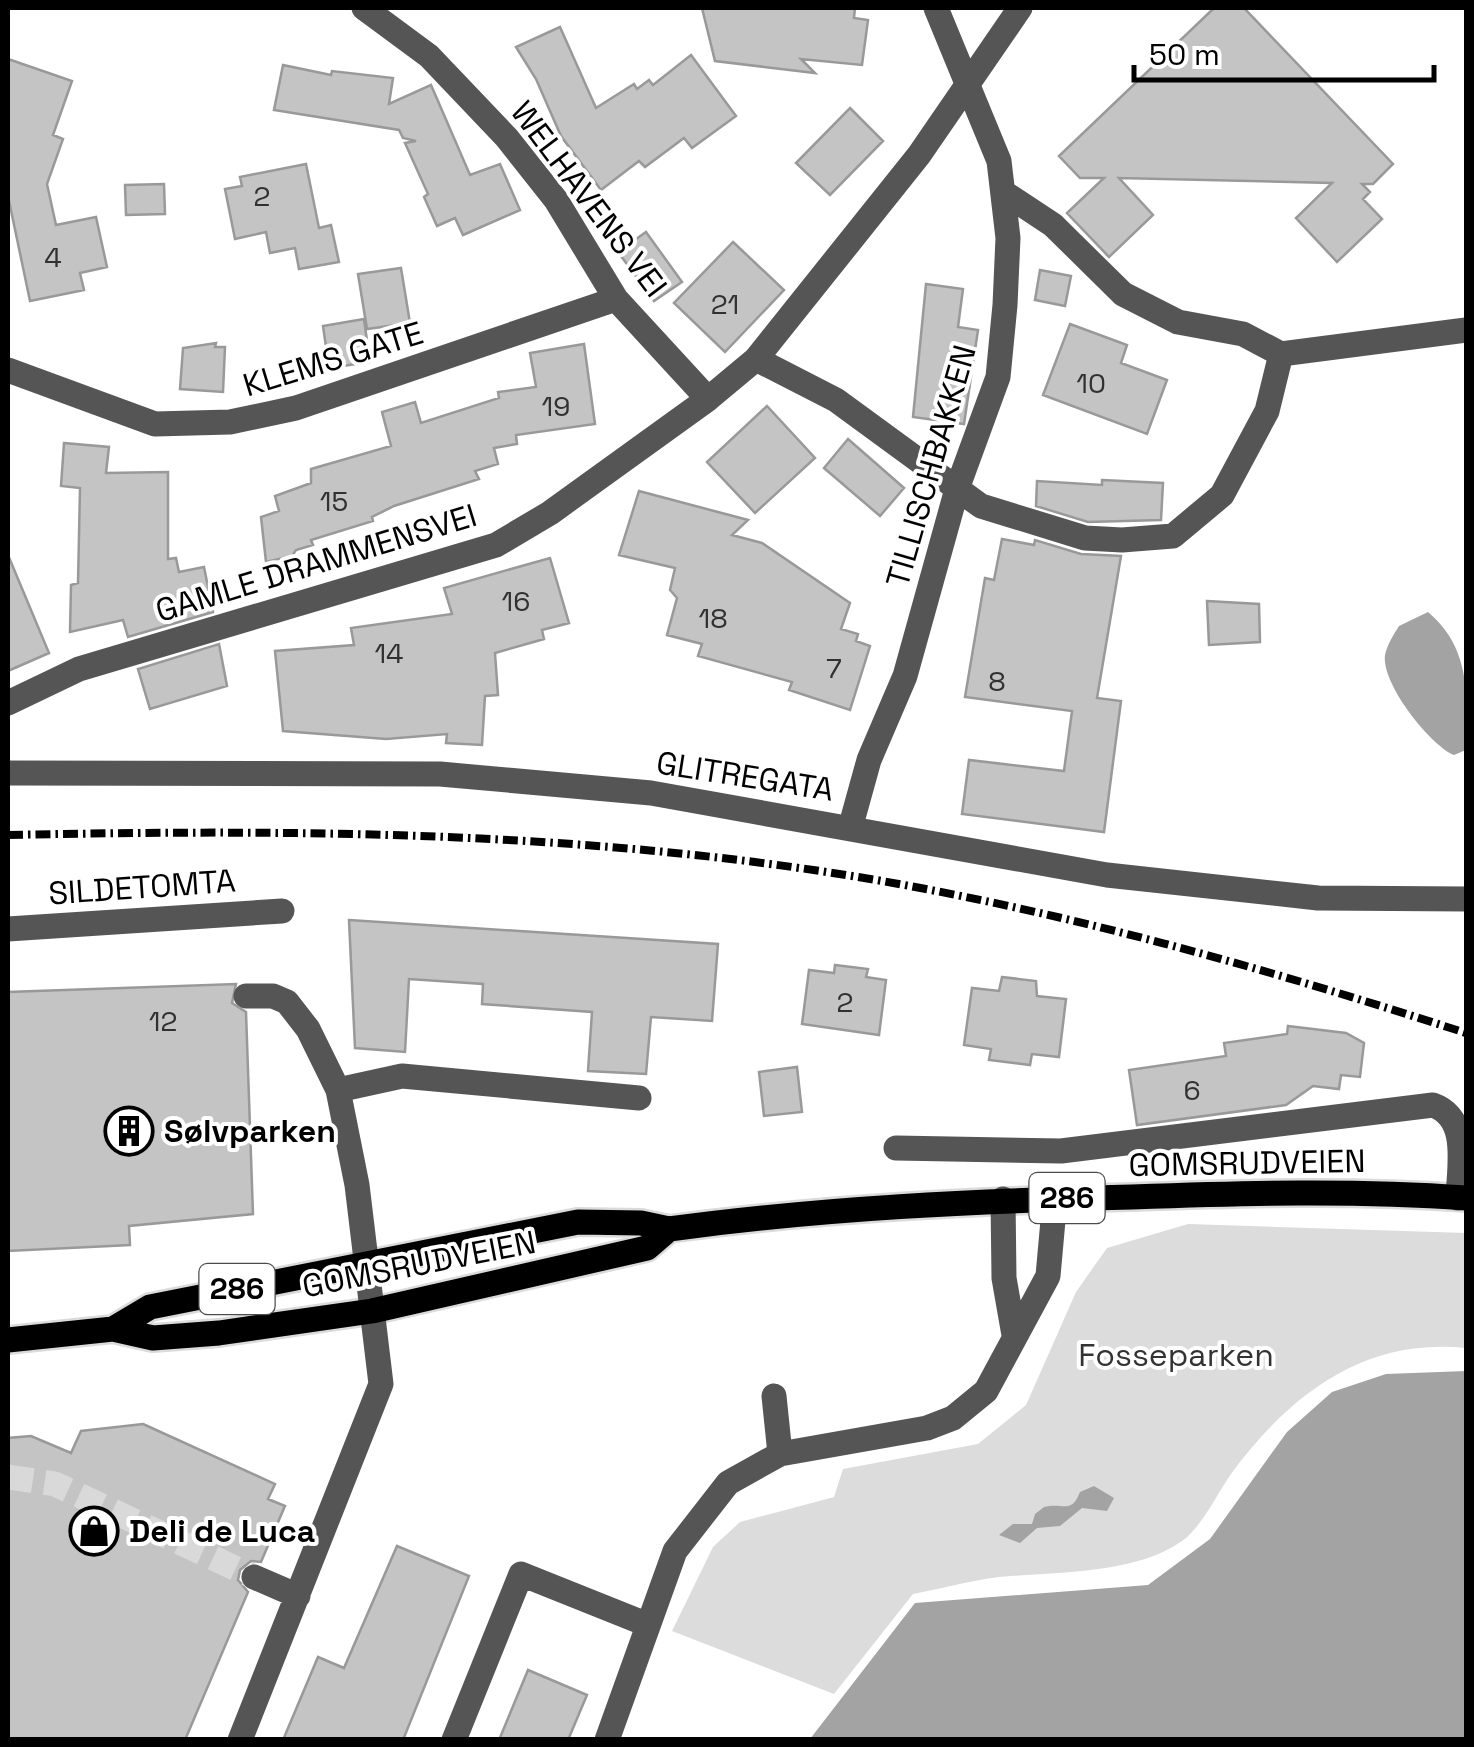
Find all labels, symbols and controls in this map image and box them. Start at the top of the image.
scale bar [1134,20,1434,82]
text: 50 m [1149,35,1220,74]
street label: WELHAVENS VEI [502,93,676,305]
house number: 2 [254,178,270,214]
house number: 4 [44,239,62,275]
house number: 21 [711,286,739,322]
street label: KLEMS GATE [238,313,428,405]
street label: TILLISCHBAKKEN [877,340,985,592]
house number: 10 [1076,365,1106,401]
house number: 19 [542,388,570,424]
house number: 15 [320,483,348,519]
street label: GAMLE DRAMMENSVEI [151,495,481,631]
house number: 16 [502,583,530,619]
house number: 18 [698,600,728,636]
house number: 14 [374,635,404,671]
house number: 7 [826,650,842,686]
house number: 8 [988,663,1006,699]
street label: GLITREGATA [654,742,836,810]
street label: SILDETOMTA [47,861,237,913]
house number: 2 [837,984,853,1020]
house number: 12 [149,1003,177,1039]
house number: 6 [1183,1072,1201,1108]
building icon: Sølvparken [103,1105,155,1157]
place label: Sølvparken [164,1111,336,1151]
street label: GOMSRUDVEIEN [1128,1141,1366,1185]
road number: 286 [1030,1173,1104,1223]
street label: GOMSRUDVEIEN [299,1222,539,1306]
road number: 286 [200,1264,274,1314]
park label: Fosseparken [1078,1335,1274,1375]
shop icon: Deli de Luca [68,1505,120,1557]
place label: Deli de Luca [129,1511,315,1551]

